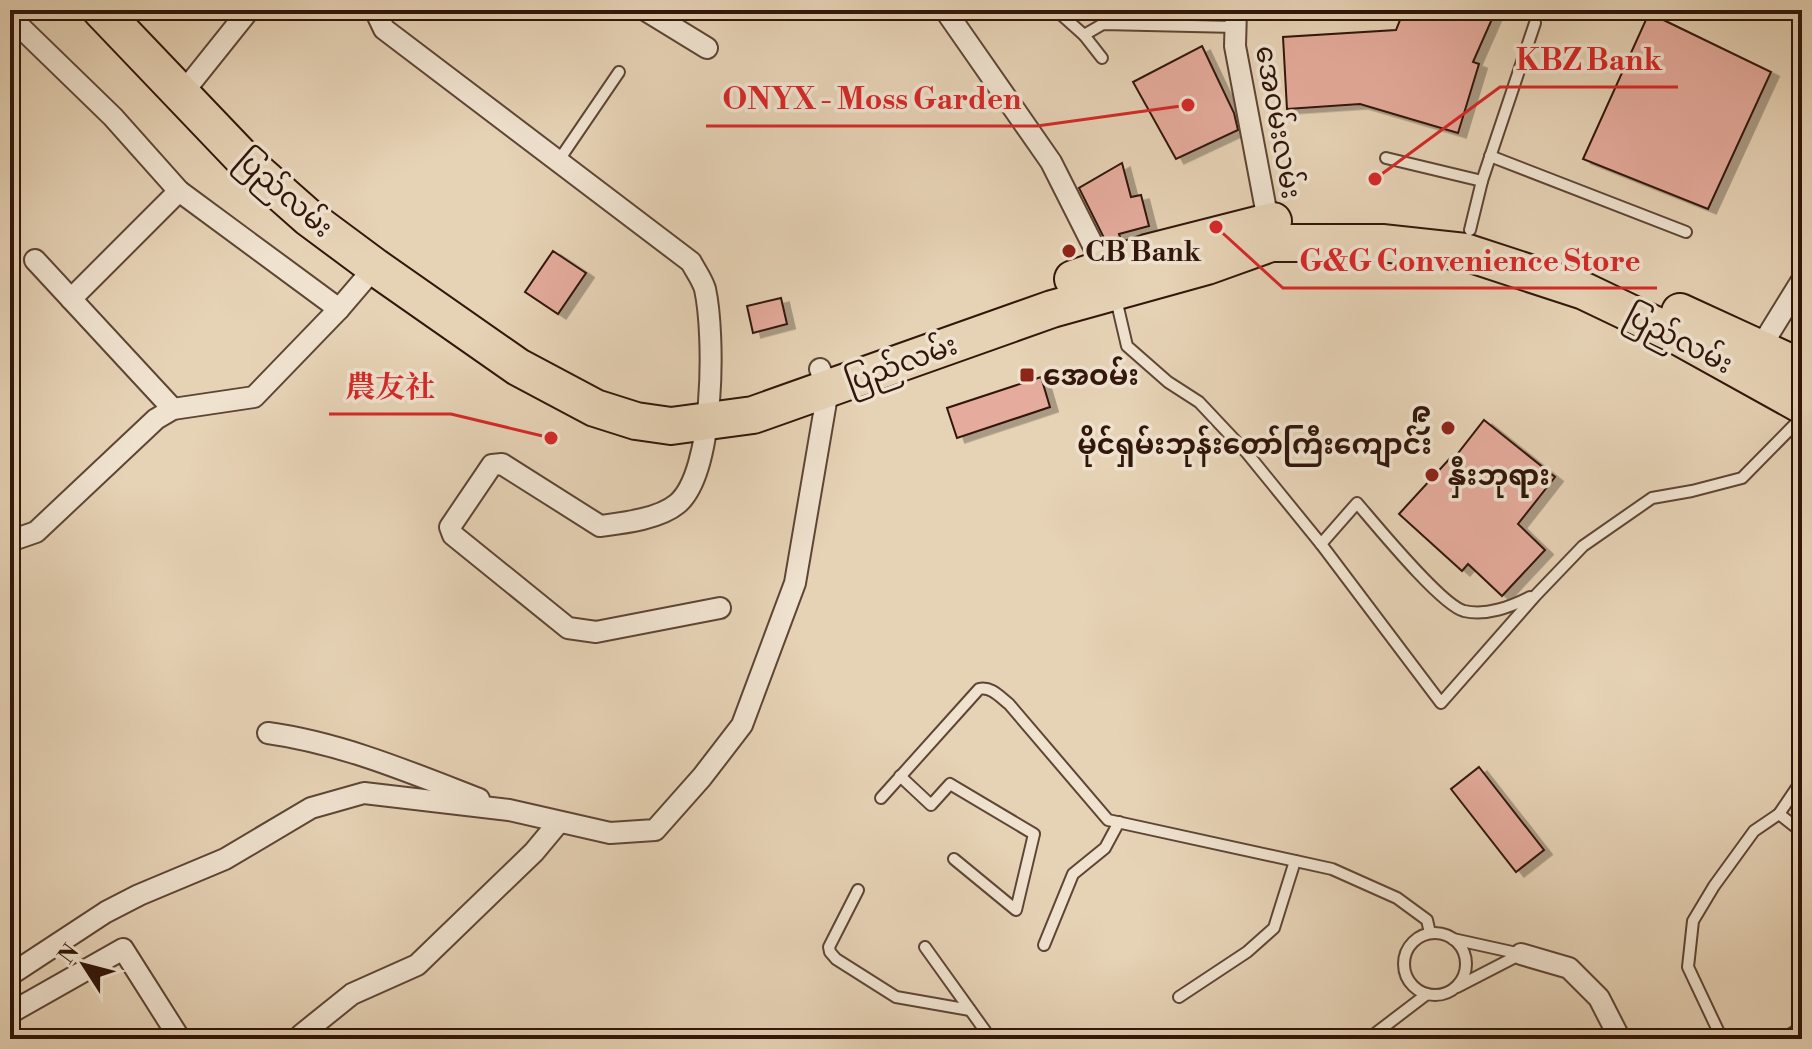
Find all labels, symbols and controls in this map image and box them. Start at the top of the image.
callout: KBZ Bank [1500,33,1678,87]
text: KBZ Bank [1516,42,1662,80]
street label: အေဝမ်းလမ်း [1247,43,1310,202]
callout: ONYX - Moss Garden [706,72,1037,126]
text: ONYX - Moss Garden [723,81,1022,119]
street label: ပြည်လမ်း [226,141,341,249]
callout: G&G Convenience Store [1283,234,1657,288]
place label: CB Bank [1085,235,1202,270]
marker: CB Bank [1060,242,1078,260]
text: G&G Convenience Store [1299,243,1641,281]
street label: ပြည်လမ်း [1617,297,1739,386]
street label: ပြည်လမ်း [840,326,964,405]
place label: အေဝမ်း [1043,356,1139,394]
callout: 農友社 [329,360,451,414]
marker: အေဝမ်း [1018,366,1036,384]
text: 農友社 [345,369,435,407]
place label: ၉ မိုင်ရှမ်းဘုန်းတော်ကြီးကျောင်း [1077,396,1432,468]
marker: ၉ မိုင်ရှမ်းဘုန်းတော်ကြီးကျောင်း [1439,419,1457,437]
place label: နှီးဘုရား [1448,456,1550,498]
marker: နှီးဘုရား [1423,466,1441,484]
north arrow [44,925,124,1005]
text: N [53,939,85,969]

